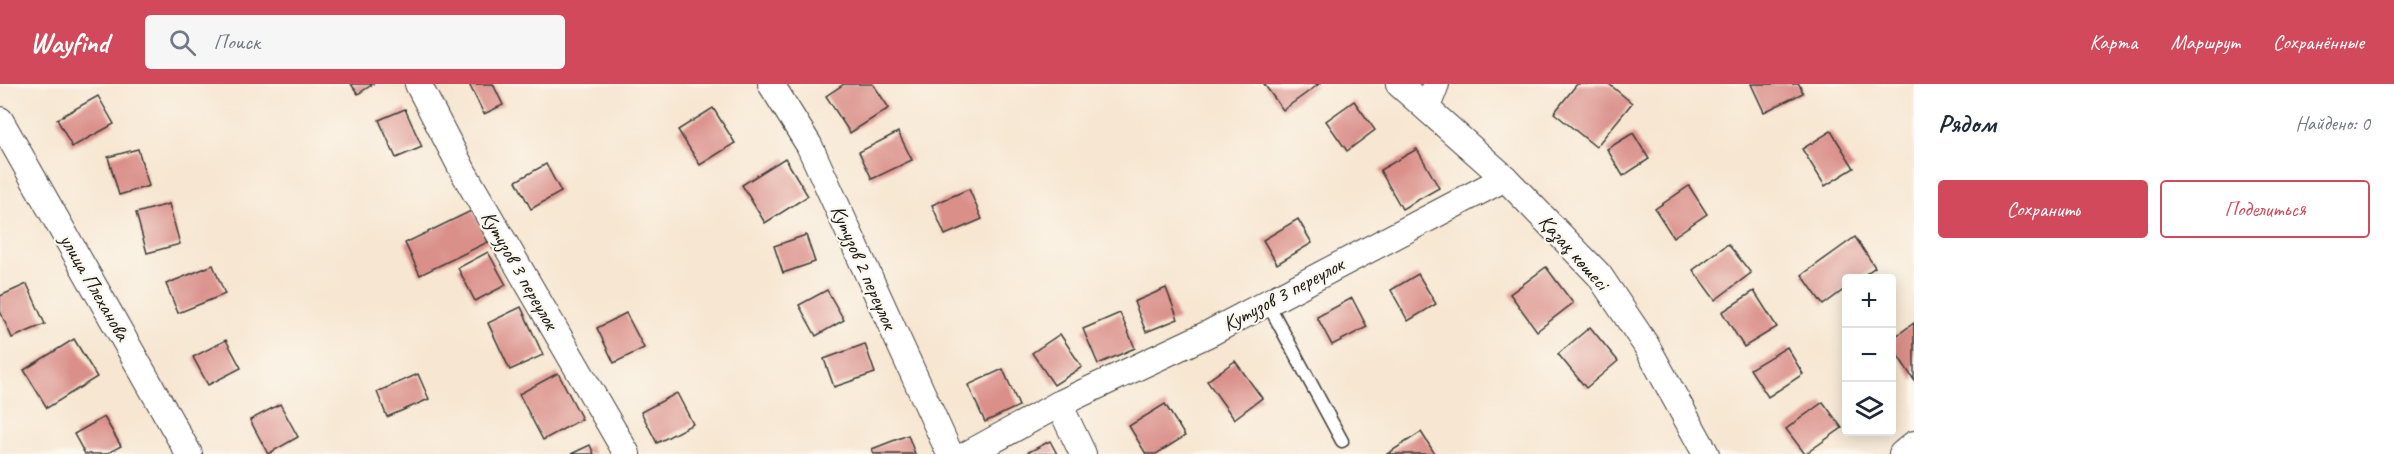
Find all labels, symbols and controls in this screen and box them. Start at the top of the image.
search box [145,15,565,69]
text: Wayfind [30,25,109,60]
icon: search [166,26,199,59]
text: Поиск [214,28,260,56]
text: Карта [2089,29,2138,55]
text: Маршрут [2171,29,2240,55]
text: Сохранённые [2273,29,2364,55]
text: Рядом [1938,107,1996,140]
text: Найдено: 0 [2295,111,2370,136]
button: Сохранить [1938,180,2148,238]
button: Поделиться [2160,180,2370,238]
street label: Кутузов 2 переулок [825,201,904,335]
street label: Кутузов 3 переулок [475,206,566,336]
street label: Қазақ көшесі [1532,209,1617,298]
street label: улица Плеханова [53,227,137,346]
street label: Кутузов 3 переулок [1218,250,1350,337]
map controls [1842,274,1896,436]
button: + [1842,274,1896,328]
button: − [1842,328,1896,382]
button: layers [1842,382,1896,436]

